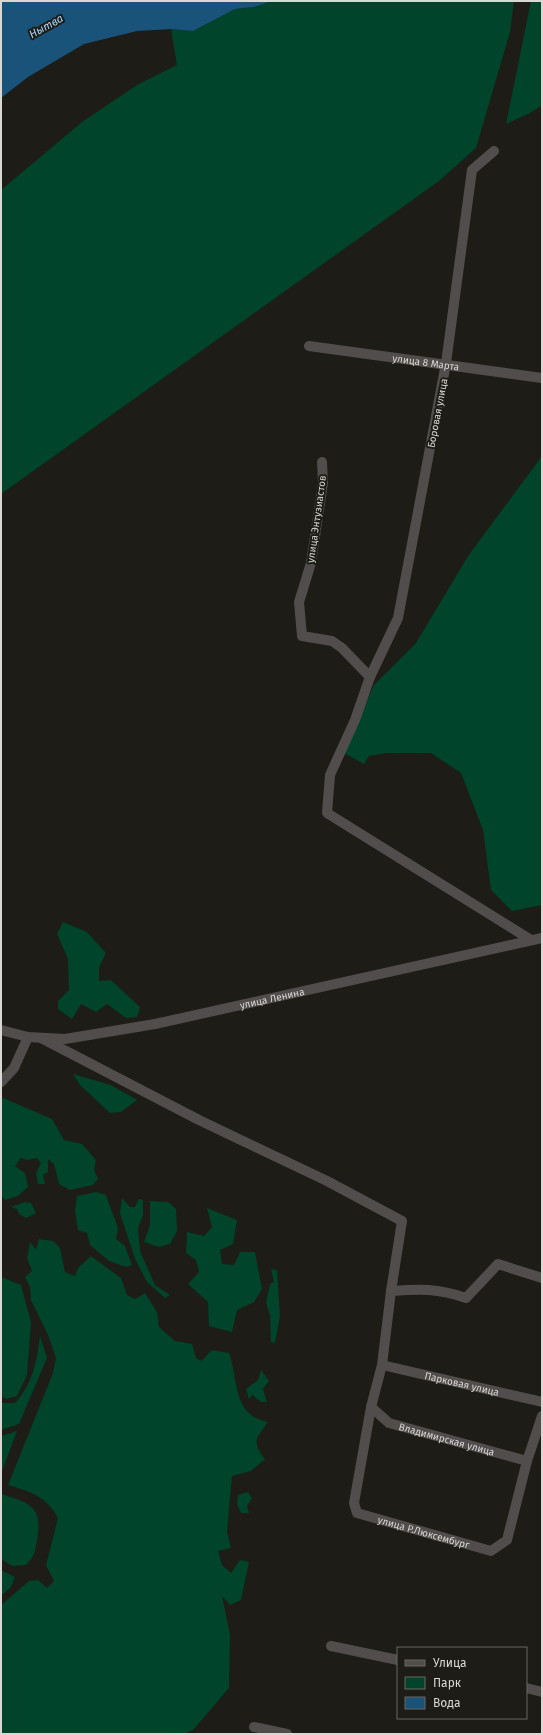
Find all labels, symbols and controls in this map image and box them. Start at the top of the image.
water label: Нытва [27,12,65,41]
street label: улица 8 Марта [392,353,460,374]
street label: Боровая улица [425,377,451,449]
street label: улица Энтузиастов [305,474,329,564]
street label: улица Ленина [239,986,306,1012]
street label: Парковая улица [423,1370,500,1399]
street label: Владимирская улица [397,1421,496,1459]
street label: улица Р.Люксембург [376,1514,471,1552]
legend [397,1647,527,1719]
text: Улица [433,1656,467,1670]
text: Парк [433,1676,462,1690]
text: Вода [433,1696,460,1710]

